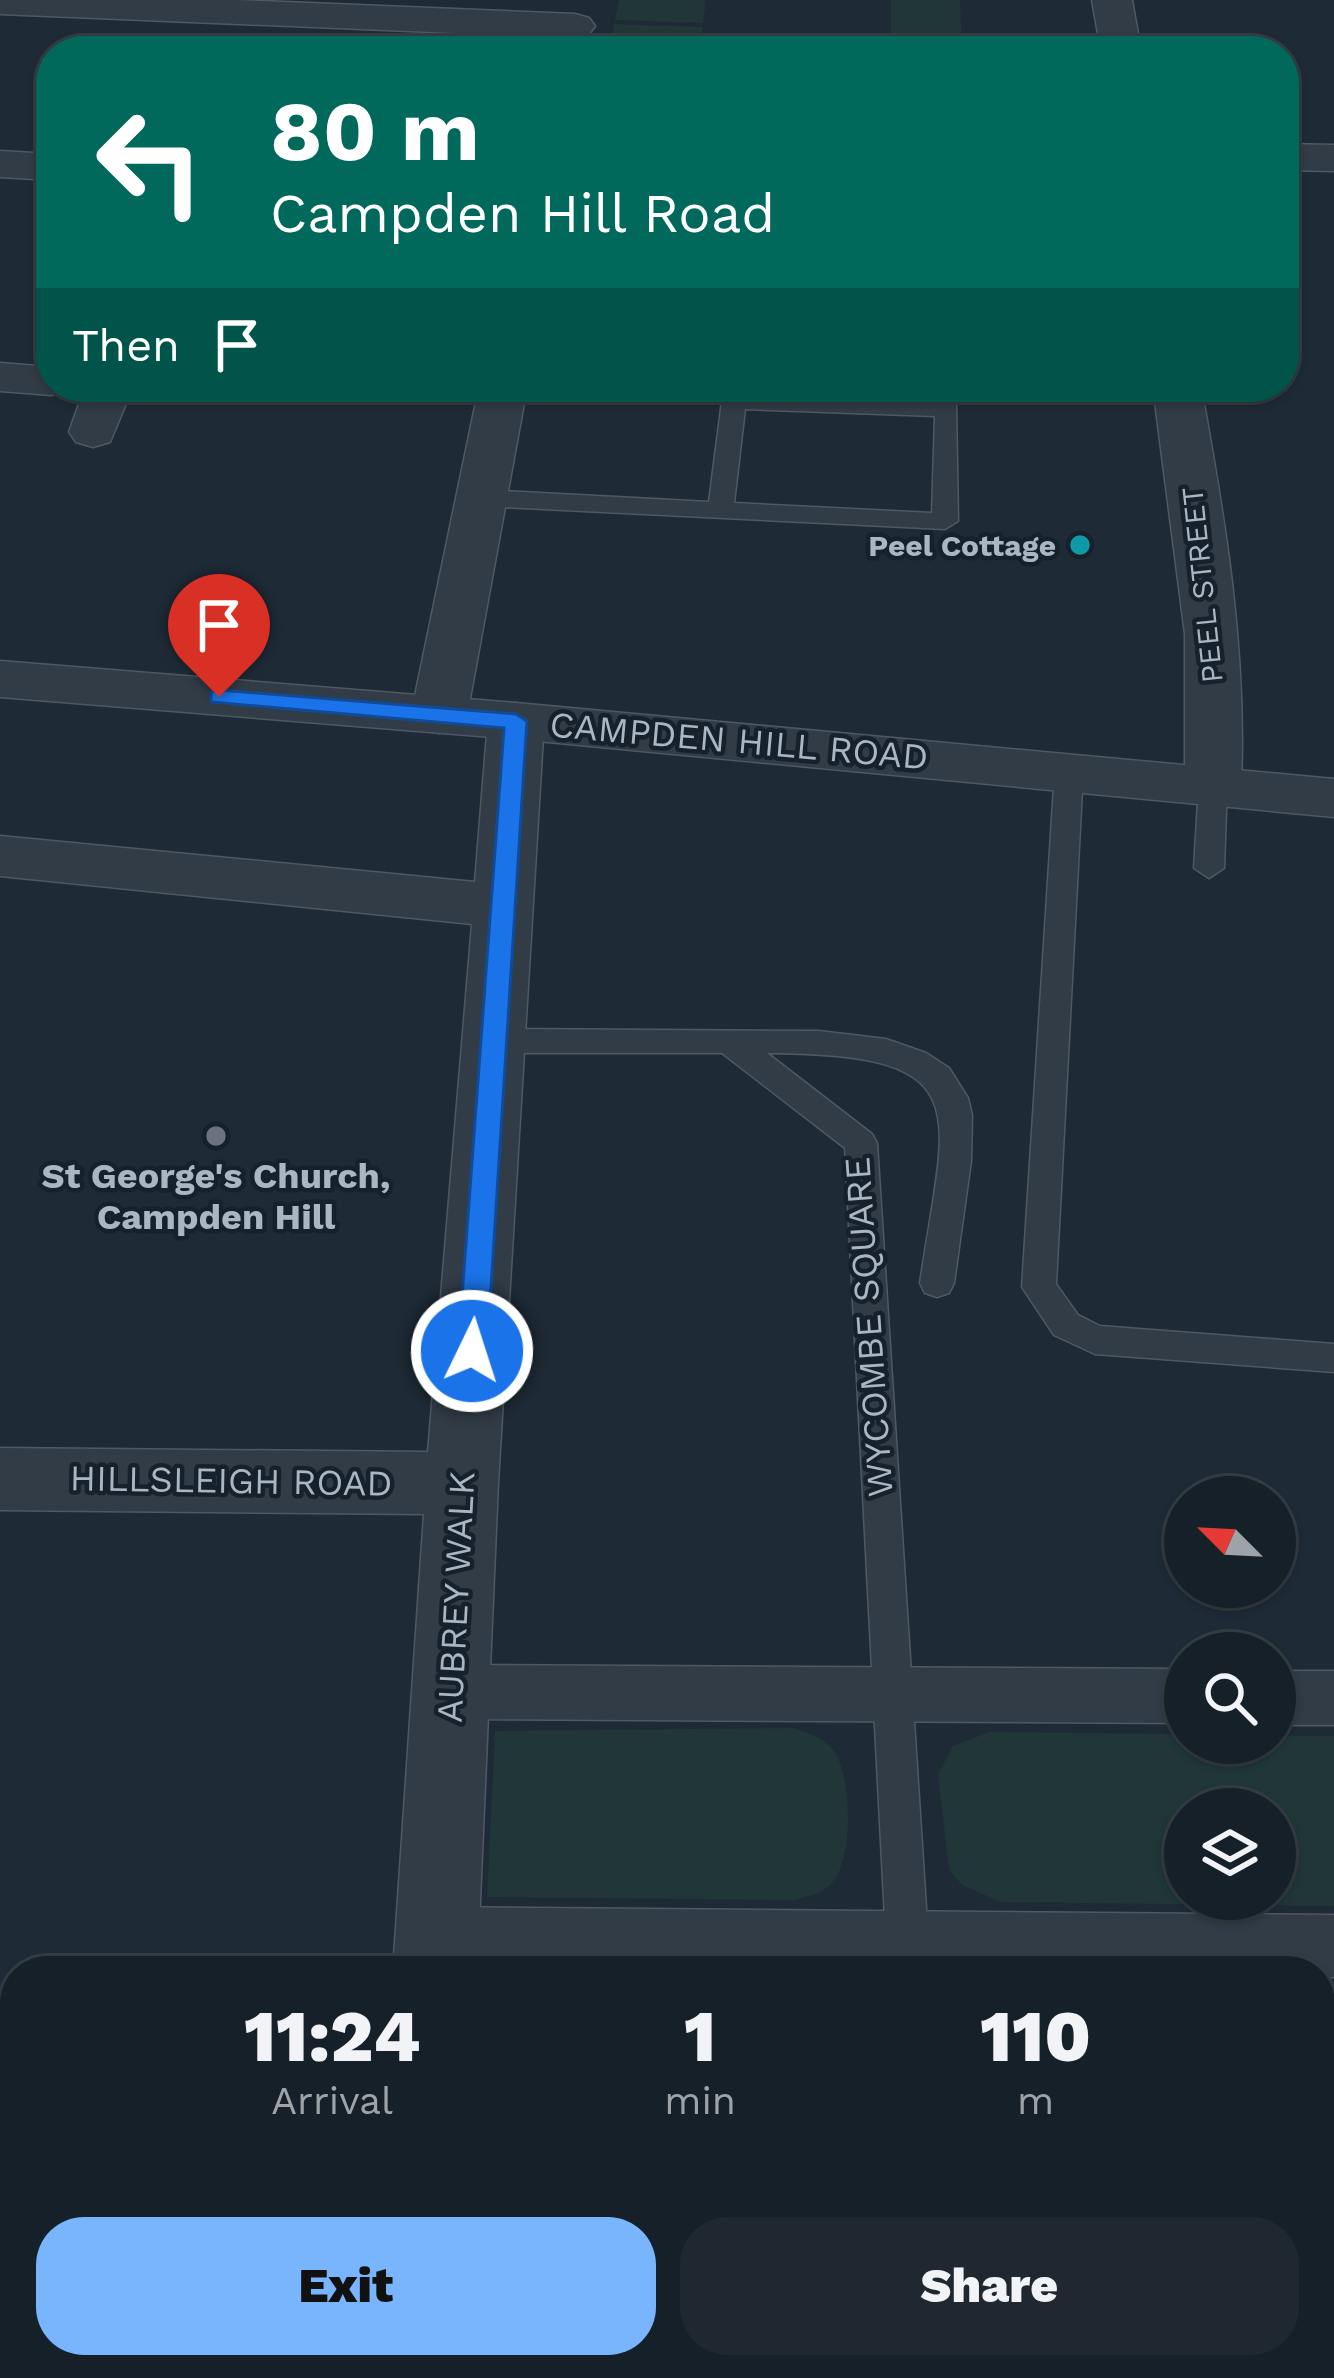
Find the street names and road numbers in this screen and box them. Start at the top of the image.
street label: PEEL STREET [1174,485,1230,685]
street label: CAMPDEN HILL ROAD [548,704,930,778]
street label: WYCOMBE SQUARE [836,1155,902,1499]
street label: HILLSLEIGH ROAD [69,1457,393,1505]
street label: AUBREY WALK [428,1470,484,1724]

